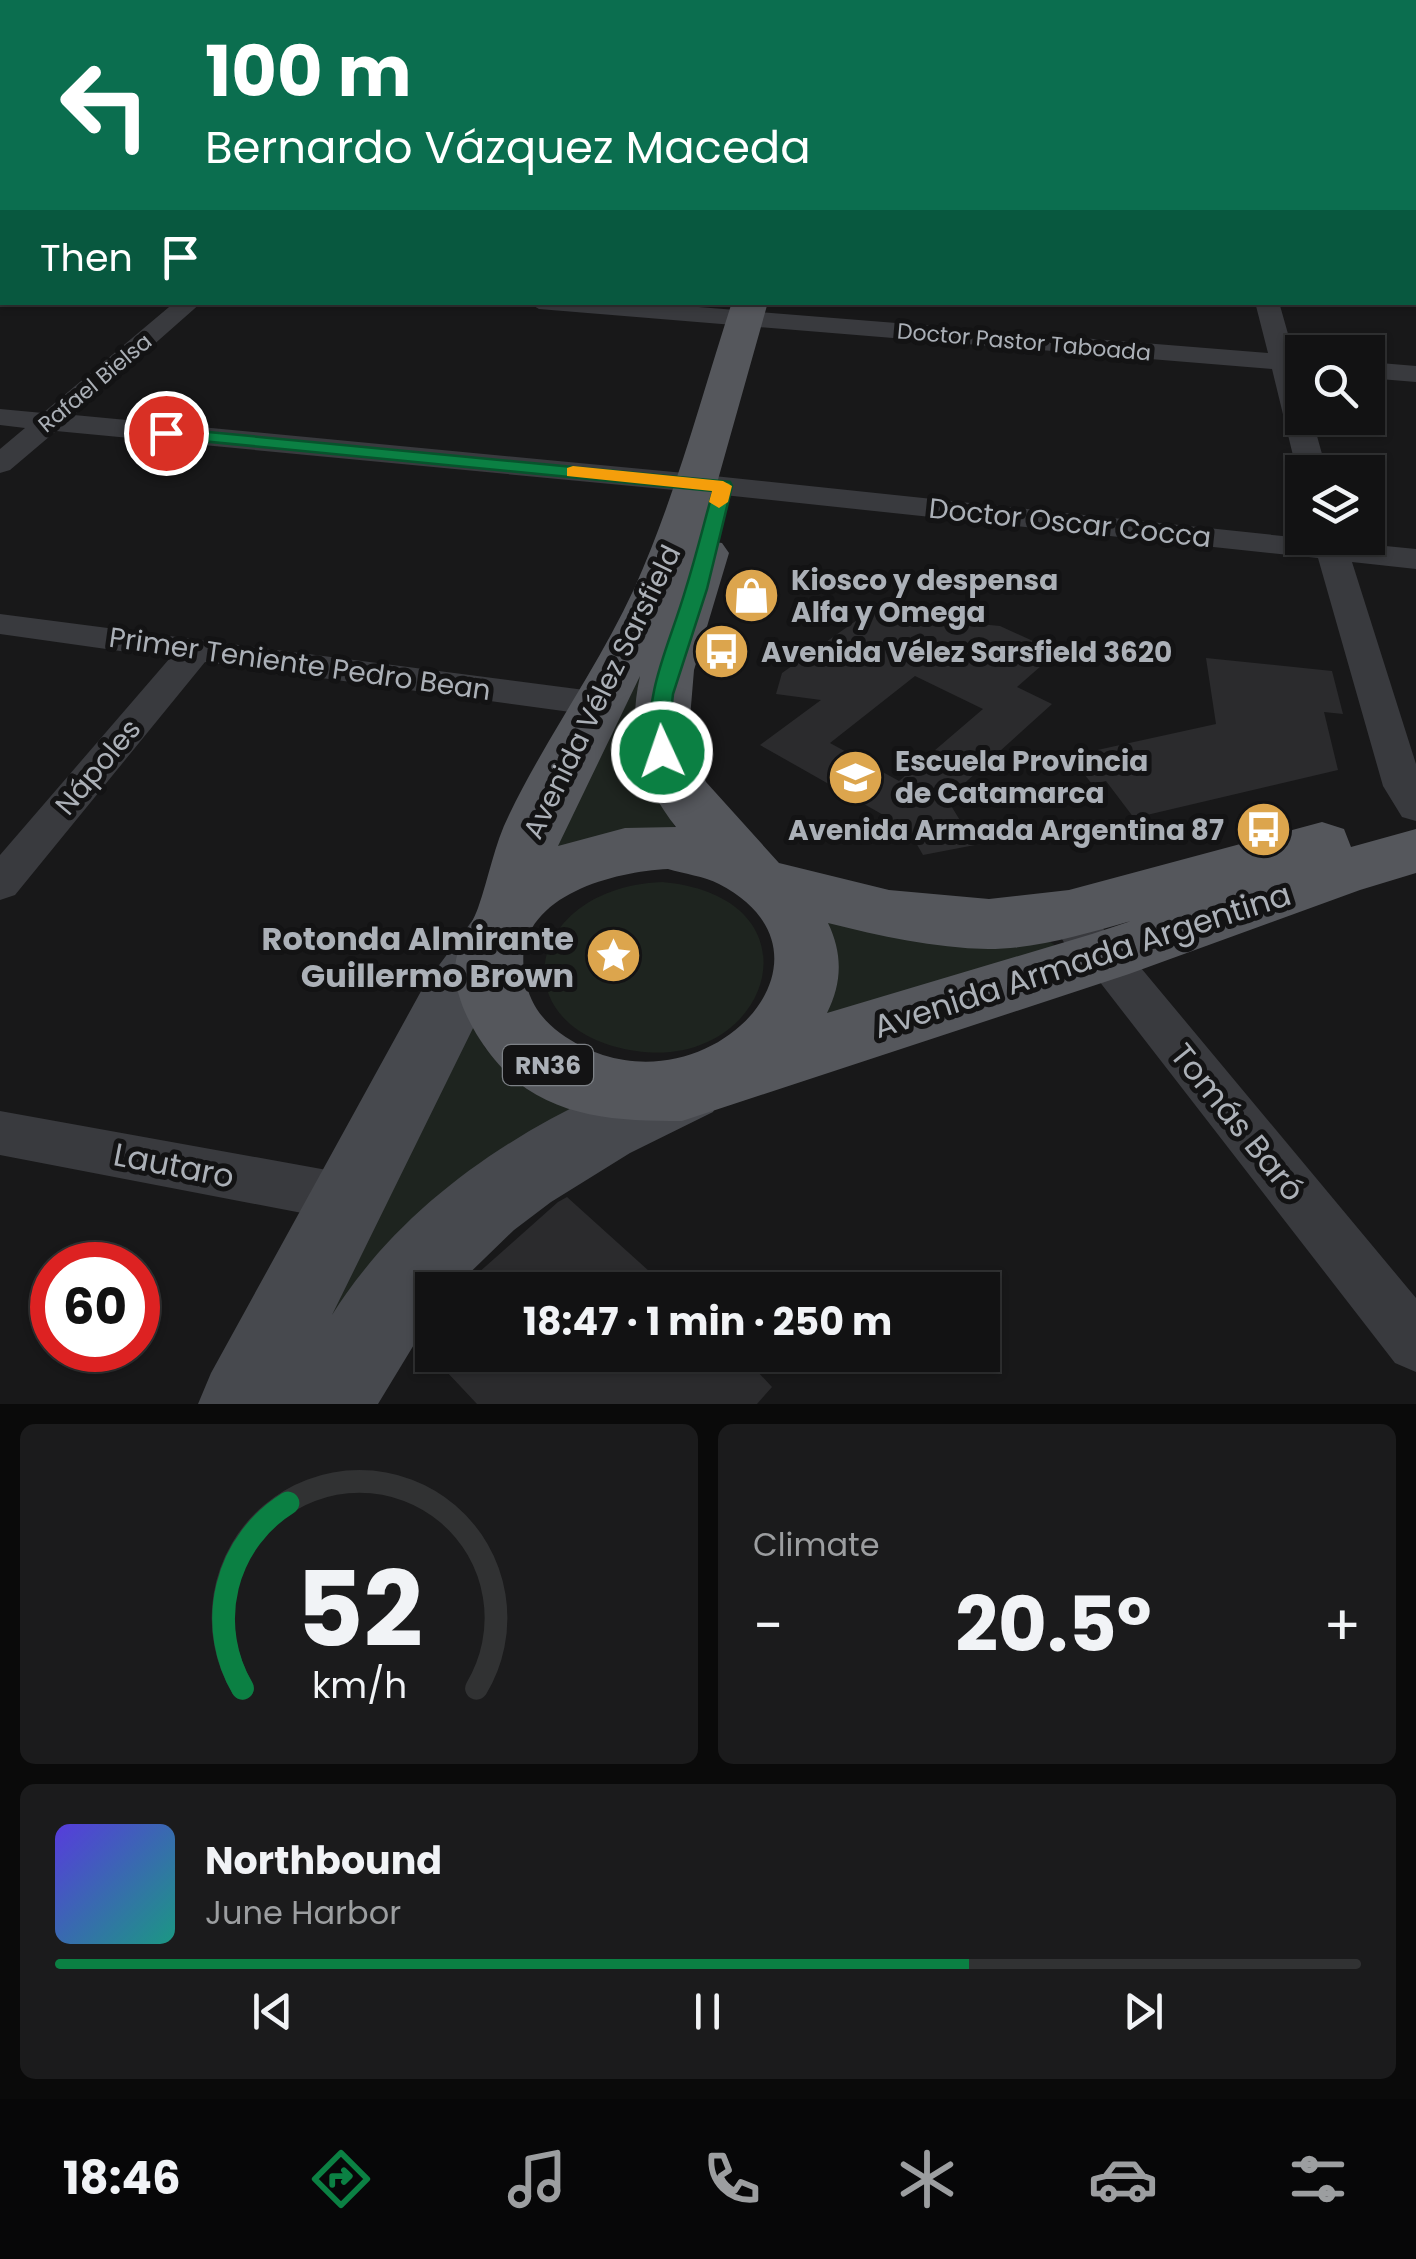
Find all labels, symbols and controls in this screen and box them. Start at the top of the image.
text: 100 m [205,22,412,121]
icon: left [40,40,170,170]
text: Bernardo Vázquez Maceda [205,116,811,179]
icon: arrive [153,230,208,285]
text: Then [40,231,133,284]
street label: Doctor Pastor Taboada [896,315,1152,369]
street label: Rafael Bielsa [32,326,158,440]
map controls [1285,335,1385,555]
button: search [1285,335,1385,435]
pin [124,391,209,476]
icon: arrive [139,406,194,461]
button: layers [1285,455,1385,555]
street label: Doctor Oscar Cocca [927,489,1213,557]
street label: Avenida Vélez Sarsfield [514,539,690,845]
place label: Kiosco y despensa Alfa y Omega [791,561,1058,632]
shop icon: Kiosco y despensa Alfa y Omega [722,566,782,626]
street label: Primer Teniente Pedro Bean [107,618,493,710]
bus stop icon: Avenida Vélez Sarsfield 3620 [692,622,752,682]
place label: Avenida Vélez Sarsfield 3620 [761,633,1172,672]
position arrow [610,700,714,804]
street label: Nápoles [46,711,150,823]
place label: Escuela Provincia de Catamarca [895,742,1148,813]
school or university icon: Escuela Provincia de Catamarca [826,747,886,807]
bus stop icon: Avenida Armada Argentina 87 [1233,800,1293,860]
place label: Avenida Armada Argentina 87 [788,811,1224,850]
street label: Avenida Armada Argentina [867,871,1297,1049]
place label: Rotonda Almirante Guillermo Brown [262,916,574,998]
place icon: Rotonda Almirante Guillermo Brown [583,926,643,986]
street label: Tomás Baró [1160,1034,1316,1210]
road number: RN36 [503,1045,593,1085]
street label: Lautaro [110,1131,238,1199]
speed limit sign: 60 [30,1242,160,1372]
text: 18:47 · 1 min · 250 m [523,1295,892,1348]
text: Climate [753,1522,880,1567]
text: 52 [296,1537,422,1682]
text: 20.5° [955,1572,1152,1677]
text: − [753,1587,783,1664]
text: + [1323,1587,1361,1664]
text: km/h [311,1660,407,1711]
text: Northbound [205,1834,442,1887]
text: June Harbor [205,1890,401,1935]
icon: previous [245,1984,300,2039]
icon: pause [680,1984,735,2039]
icon: next [1116,1984,1171,2039]
icon: directions [306,2144,376,2214]
icon: music [502,2144,572,2214]
icon: phone [697,2144,767,2214]
icon: climate [892,2144,962,2214]
icon: car [1088,2144,1158,2214]
icon: filters [1283,2144,1353,2214]
text: 18:46 [63,2147,181,2210]

